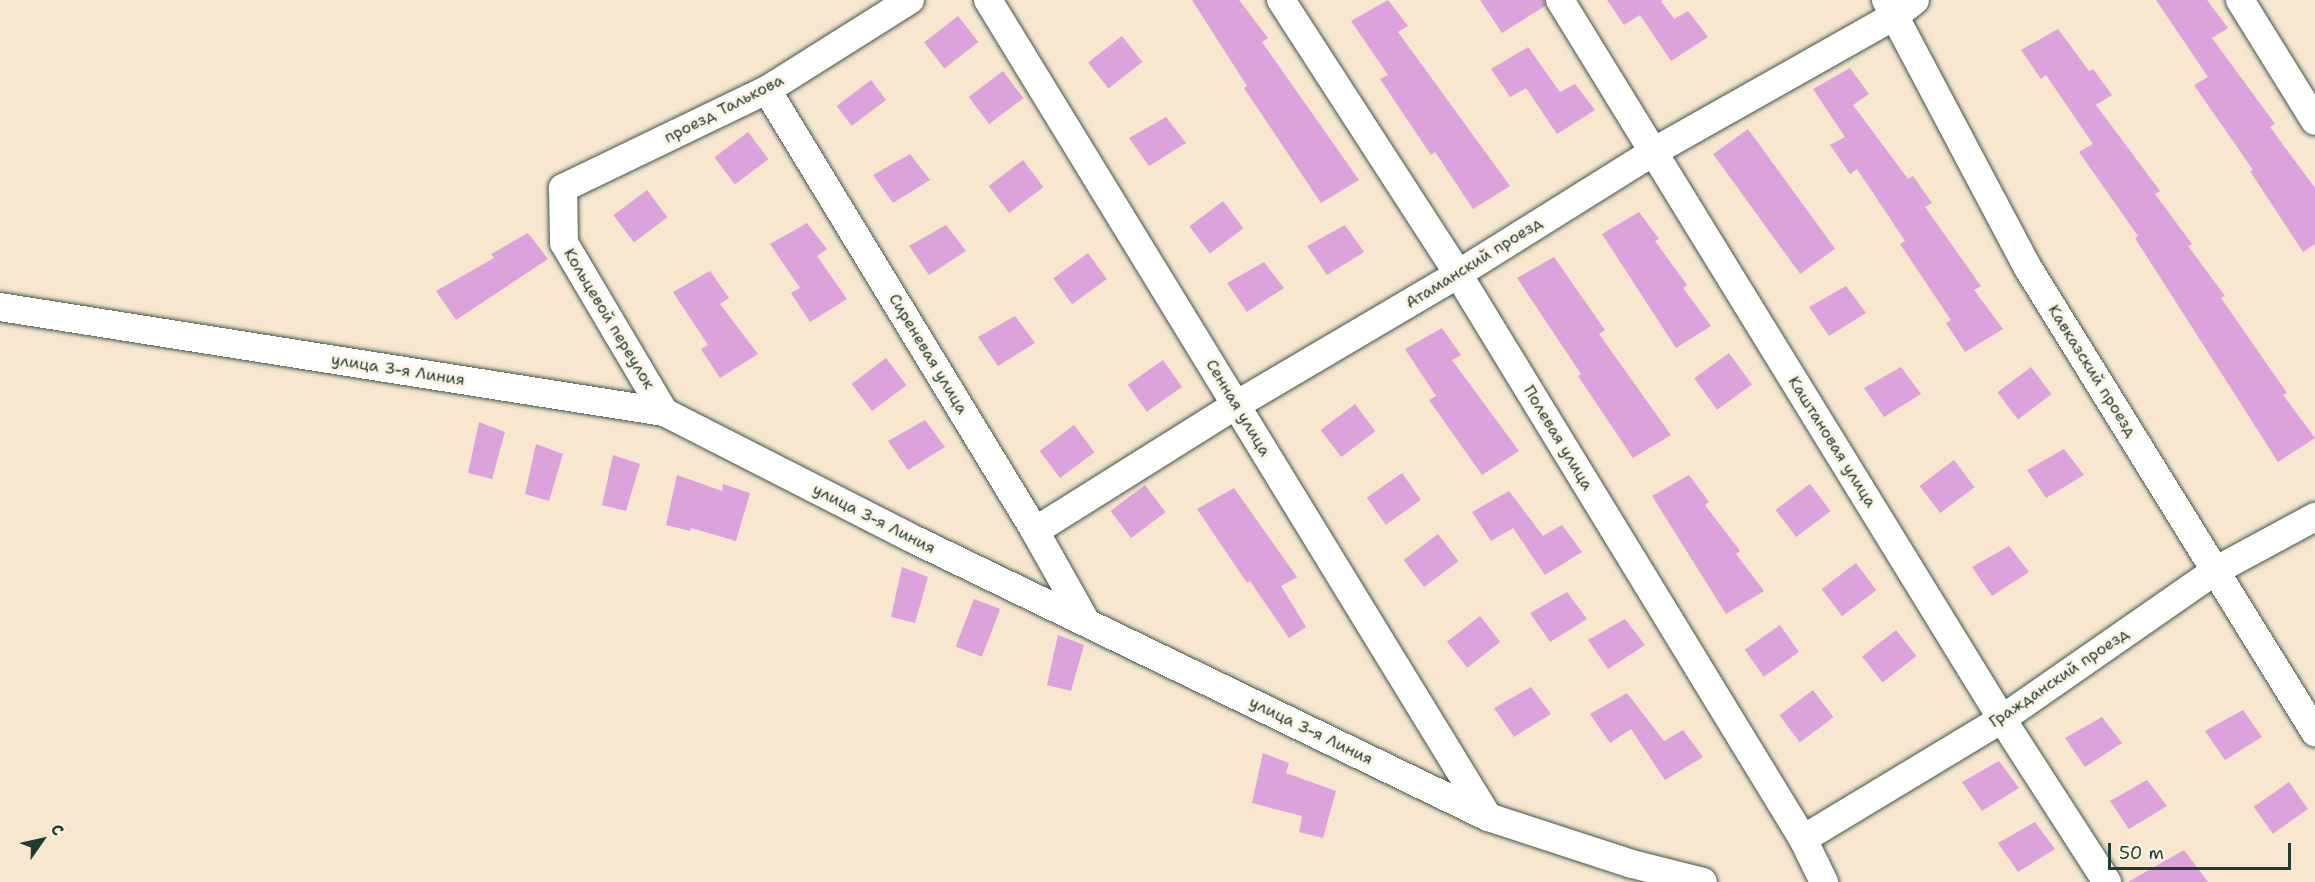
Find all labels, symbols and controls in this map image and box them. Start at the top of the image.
street label: проезд Талькова [661,71,787,147]
street label: Атаманский проезд [1402,213,1546,313]
street label: Кольцевой переулок [559,245,659,393]
street label: Сиреневая улица [884,290,972,418]
street label: Кавказский проезд [2044,301,2140,441]
street label: улица 3-я Линия [330,350,466,390]
street label: Сенная улица [1202,356,1274,460]
street label: Каштановая улица [1784,373,1880,511]
street label: Полевая улица [1519,382,1597,494]
street label: улица 3-я Линия [809,480,939,558]
street label: Гражданский проезд [1985,624,2133,732]
street label: улица 3-я Линия [1246,693,1376,769]
north arrow [12,810,72,870]
text: С [46,820,69,840]
scale bar [2111,831,2294,869]
text: 50 m [2119,841,2164,865]

